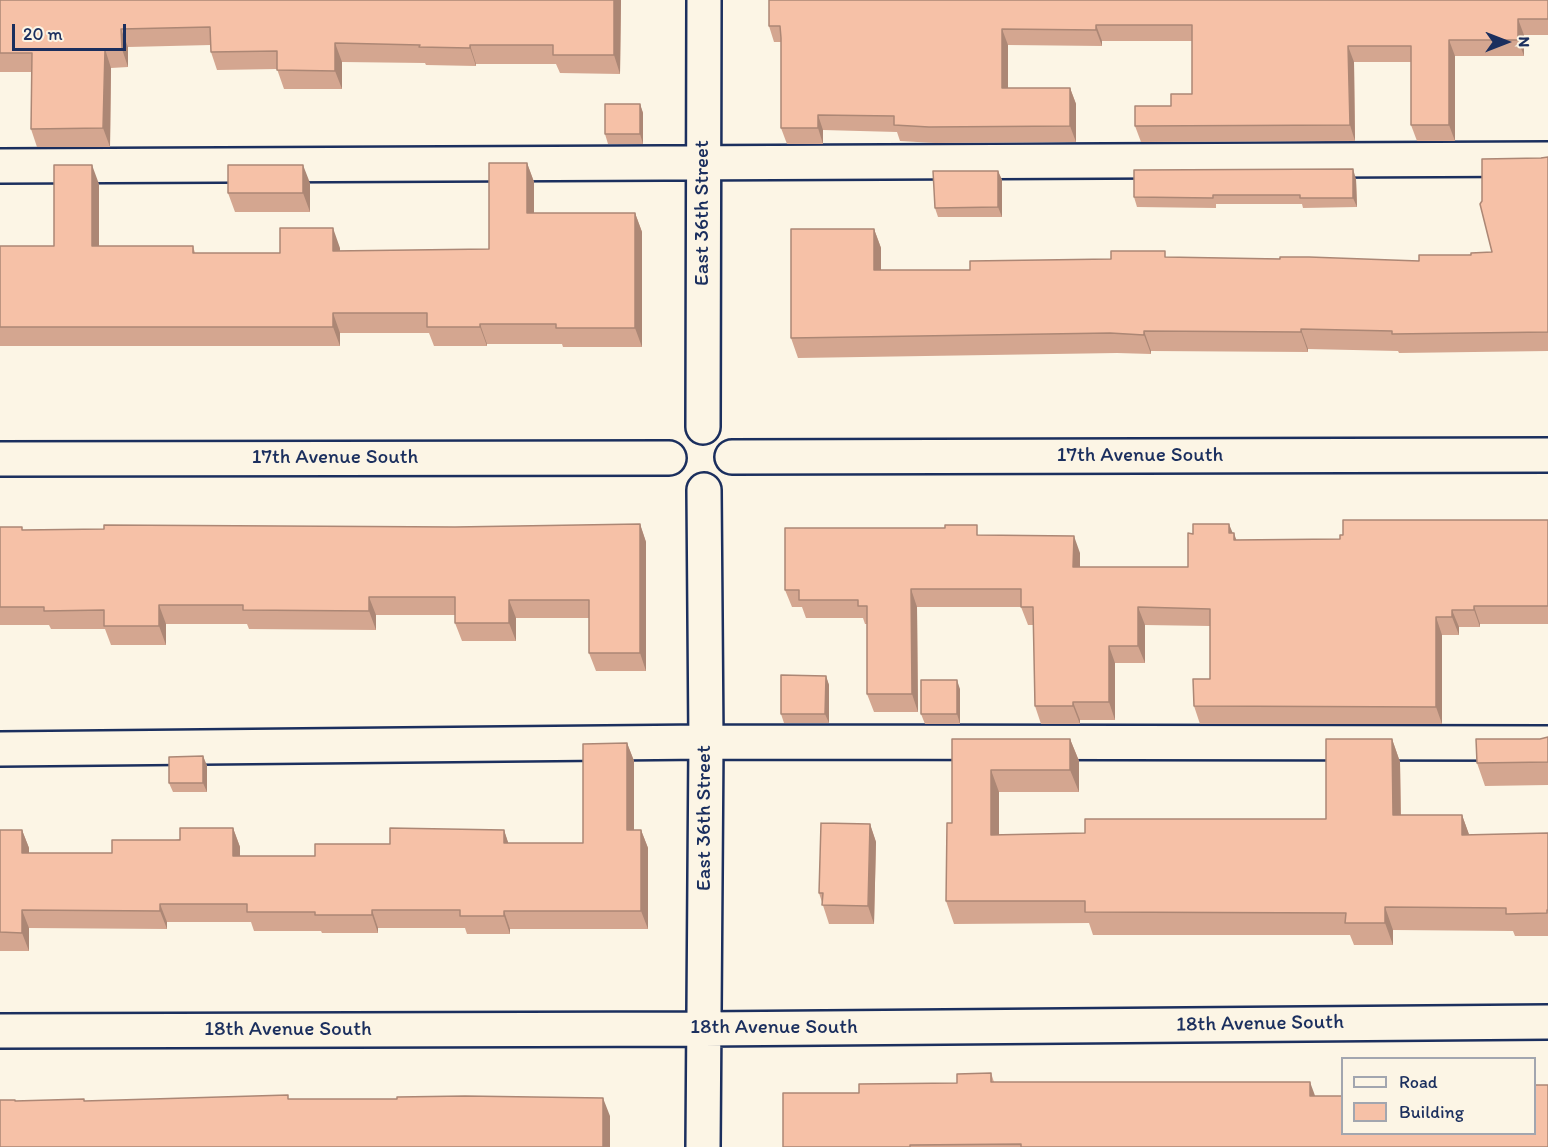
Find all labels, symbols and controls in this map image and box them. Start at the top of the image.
scale bar [15,12,129,50]
north arrow [1476,12,1536,72]
text: 20 m [23,23,63,45]
text: N [1515,37,1534,47]
street label: East 36th Street [690,140,716,286]
street label: 17th Avenue South [1057,443,1223,469]
street label: 17th Avenue South [252,445,418,471]
street label: East 36th Street [692,745,718,891]
street label: 18th Avenue South [1176,1010,1344,1038]
street label: 18th Avenue South [690,1015,858,1041]
street label: 18th Avenue South [204,1017,372,1043]
legend [1341,1057,1536,1135]
text: Road [1399,1071,1438,1093]
text: Building [1399,1101,1464,1123]

